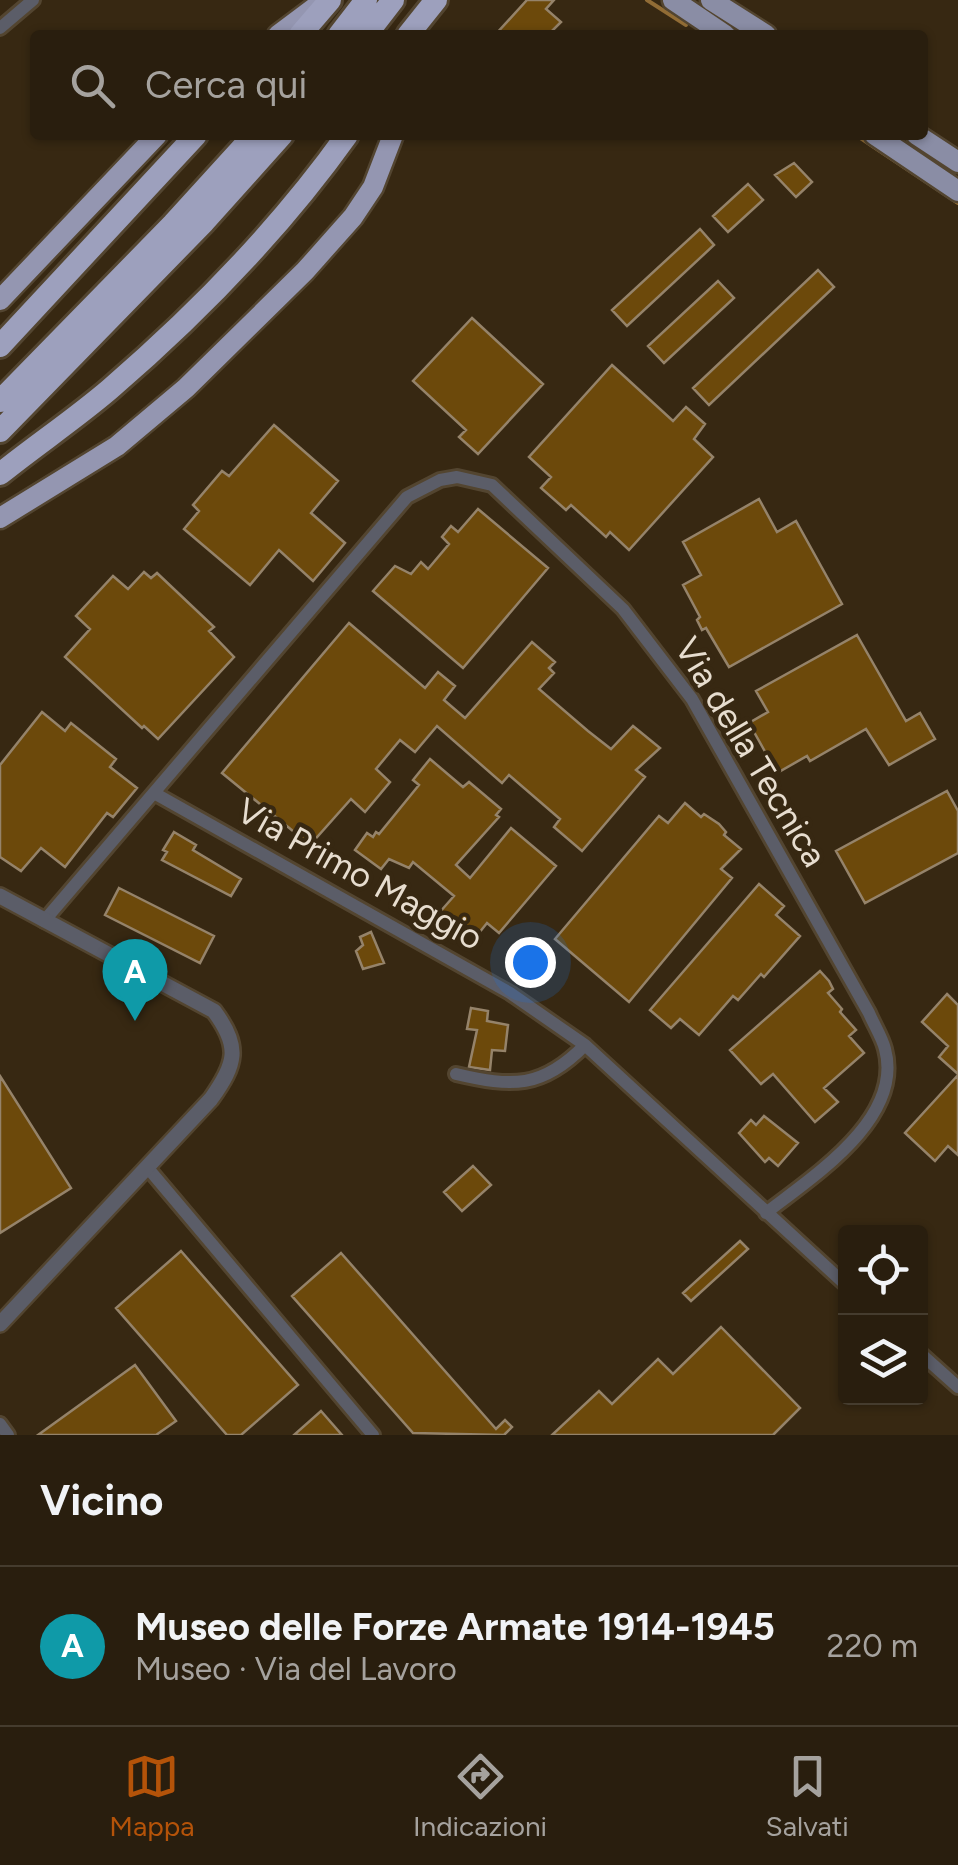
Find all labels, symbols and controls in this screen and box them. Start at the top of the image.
search box [30,30,928,140]
icon: search [65,58,120,113]
text: Cerca qui [145,62,307,108]
street label: Via della Tecnica [666,630,836,874]
street label: Via Primo Maggio [230,789,490,959]
your location [505,937,556,988]
pin: A [102,938,168,1021]
map controls [838,1225,928,1405]
button: locate [838,1225,928,1315]
button: layers [838,1315,928,1405]
text: Vicino [40,1475,164,1526]
text: Museo delle Forze Armate 1914-1945 [135,1604,775,1650]
text: A [61,1627,84,1665]
text: 220 m [827,1627,918,1665]
text: Museo · Via del Lavoro [135,1650,457,1688]
tab: Mappa [109,1749,195,1843]
tab: Indicazioni [413,1749,547,1843]
tab: Salvati [766,1749,849,1843]

